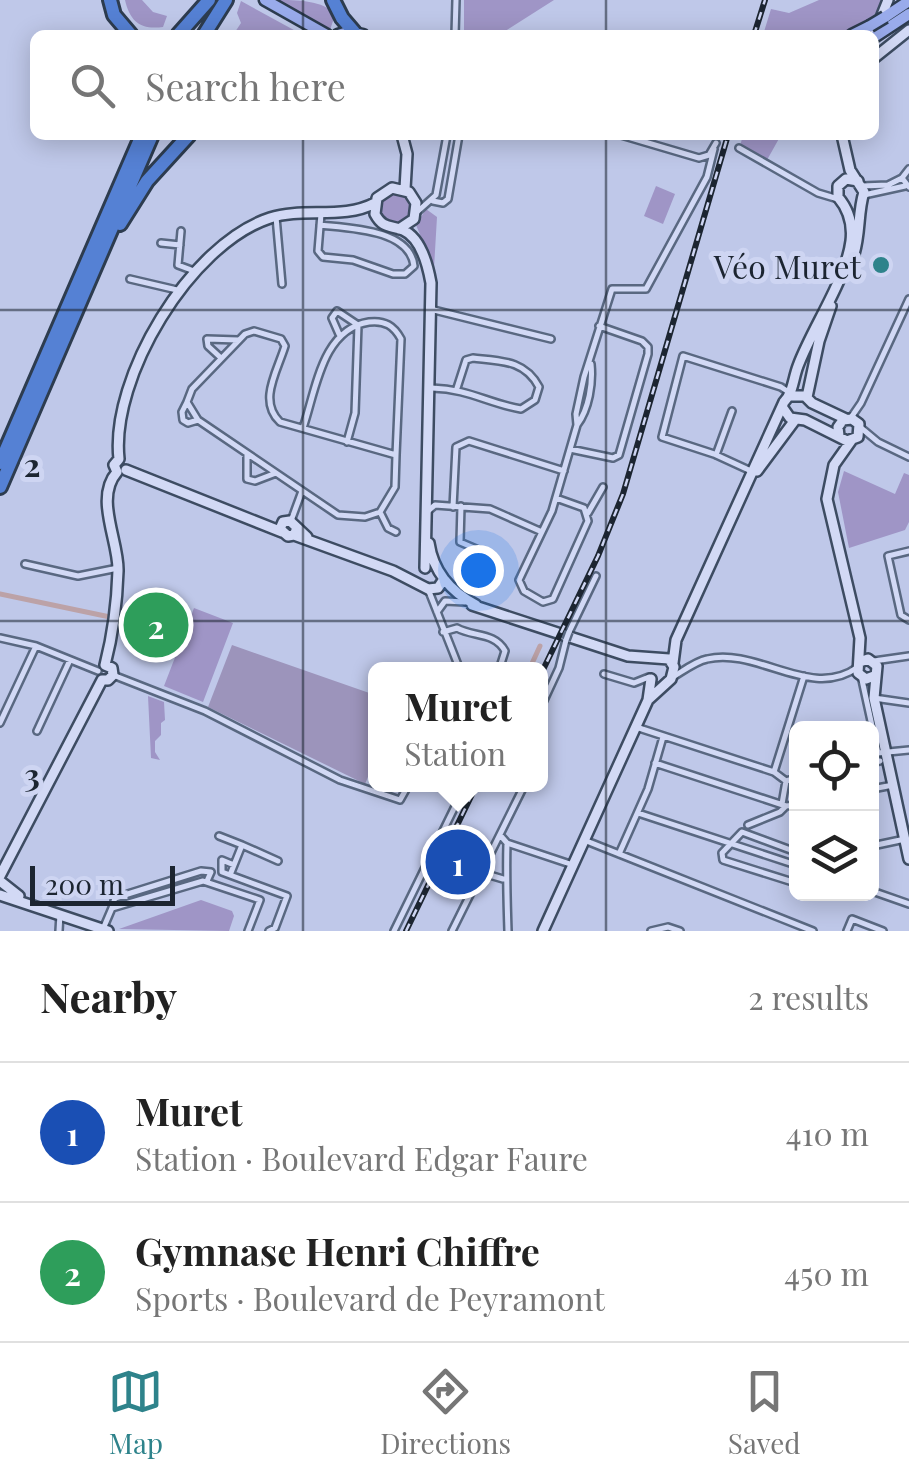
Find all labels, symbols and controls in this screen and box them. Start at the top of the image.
search box [30,30,879,140]
icon: search [65,58,120,113]
text: Search here [145,60,346,111]
place label: Véo Muret [713,244,862,287]
marker: Véo Muret [870,254,892,276]
text: 2 [24,442,40,485]
your location [453,545,504,596]
pin: 2 [124,588,188,662]
popup [368,662,548,792]
text: Muret [404,680,512,731]
map controls [789,721,879,901]
button: locate [789,721,879,811]
text: Station [404,731,506,774]
text: 3 [24,752,40,795]
button: layers [789,811,879,901]
pin: 1 [426,824,490,900]
scale bar [30,861,175,906]
text: 200 m [45,865,124,902]
text: Nearby [40,968,177,1024]
text: 2 results [748,975,869,1018]
text: Muret [135,1085,243,1136]
text: 1 [66,1111,79,1154]
text: 410 m [786,1111,869,1154]
text: Station · Boulevard Edgar Faure [135,1136,588,1179]
text: Gymnase Henri Chiffre [135,1225,540,1276]
text: 2 [64,1251,81,1294]
text: 450 m [784,1251,869,1294]
text: Sports · Boulevard de Peyramont [135,1276,605,1319]
tab: Map [108,1364,163,1461]
tab: Directions [380,1364,511,1461]
tab: Saved [728,1364,801,1461]

